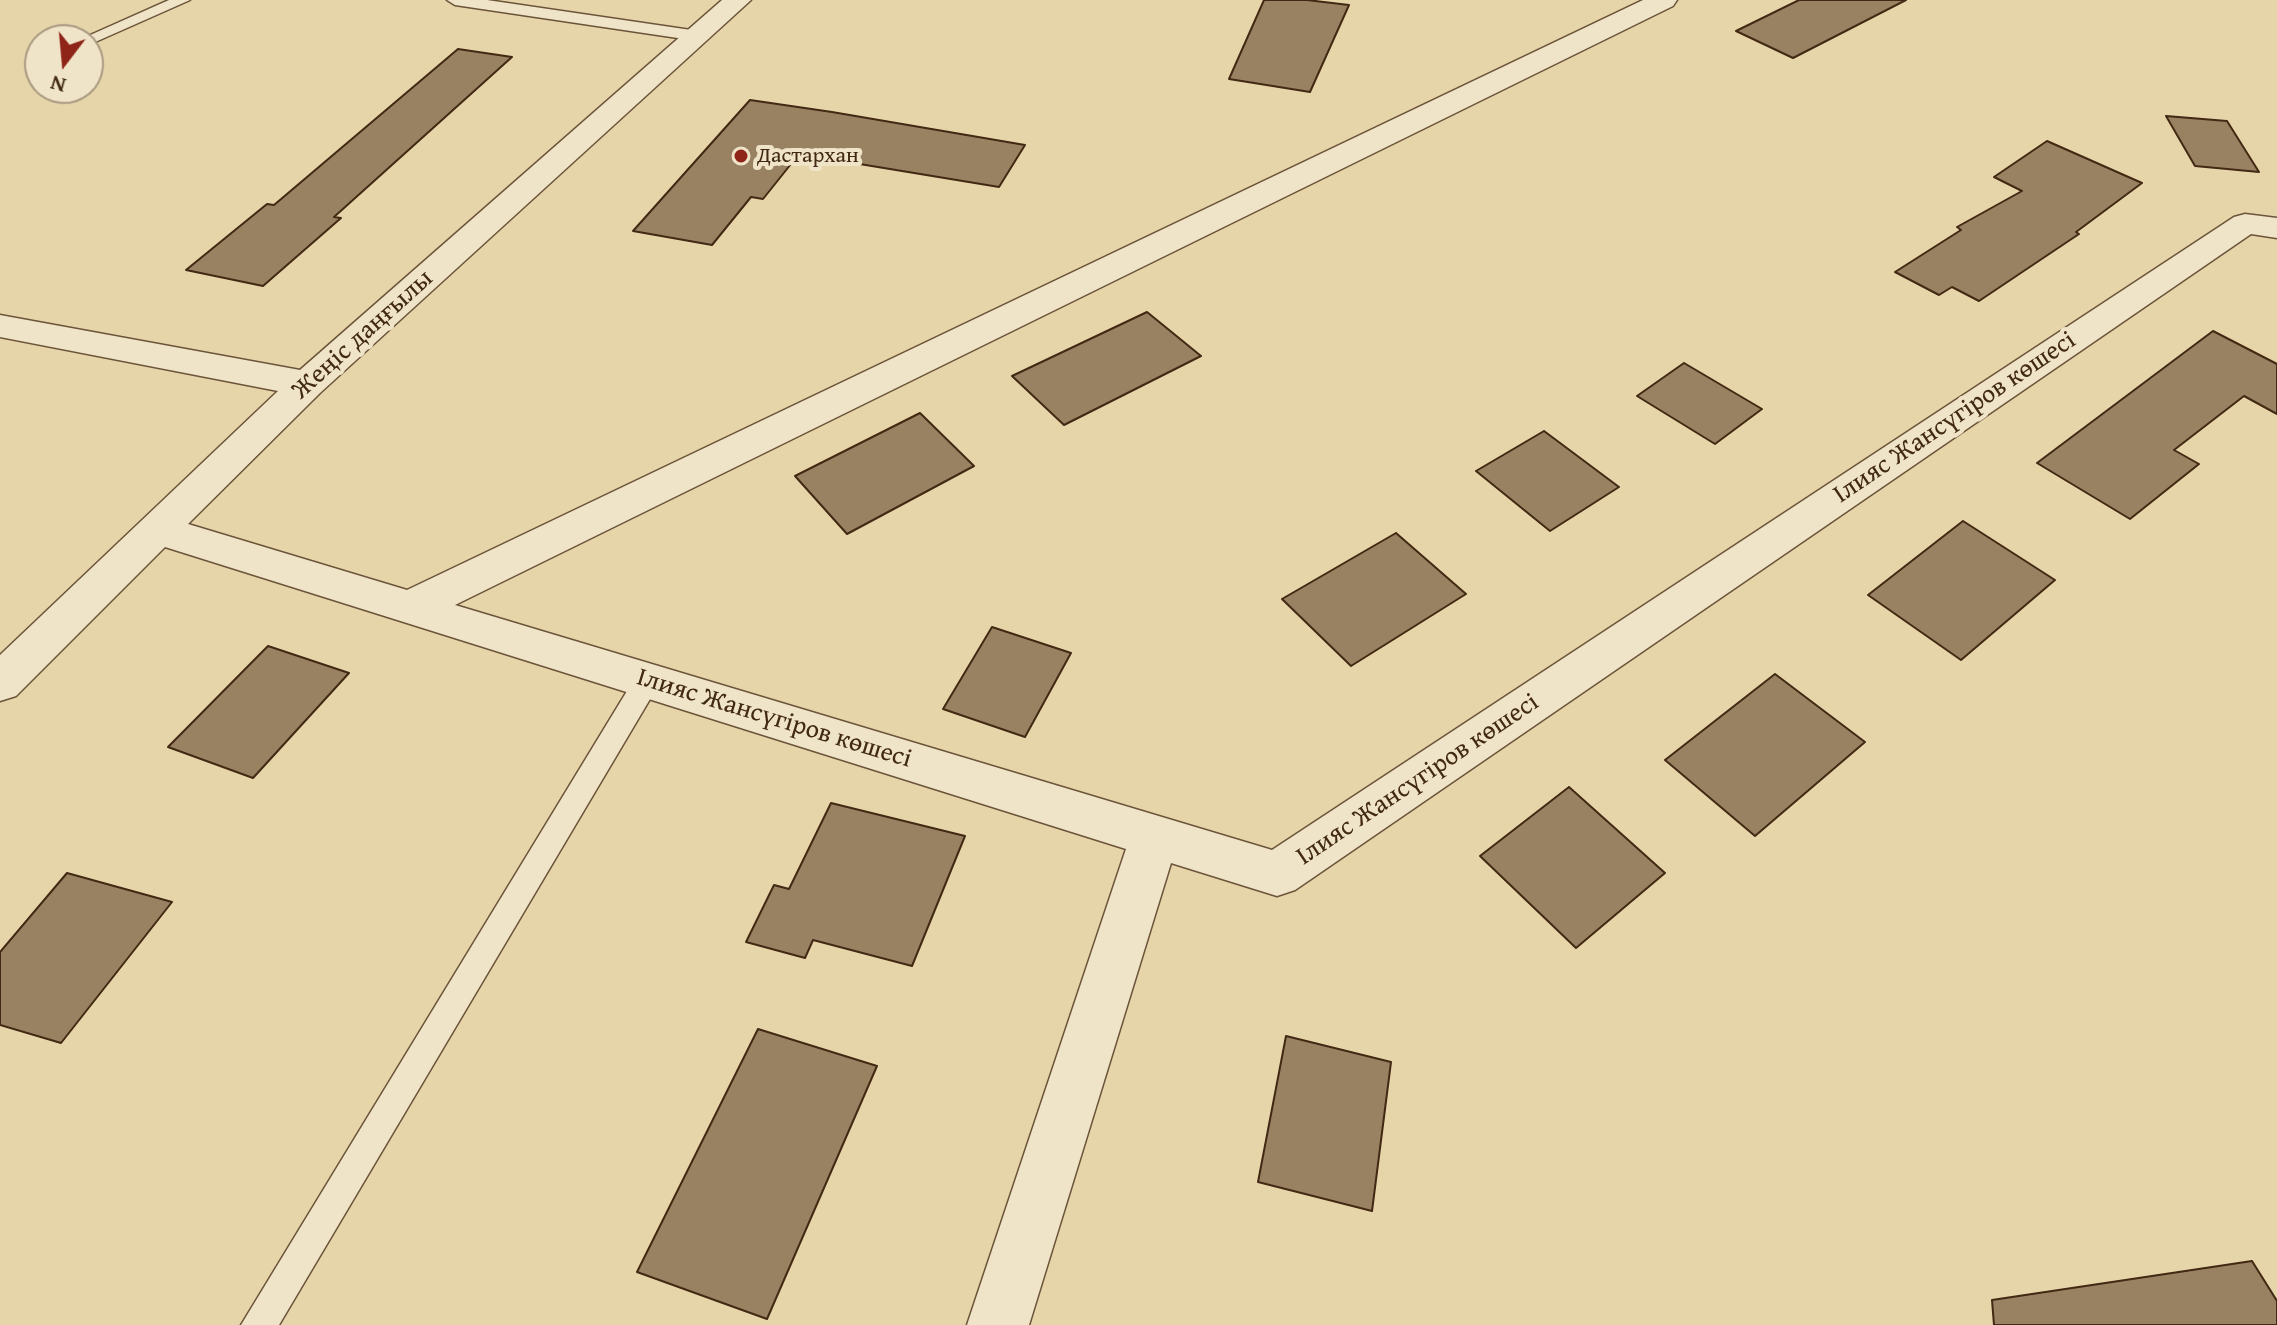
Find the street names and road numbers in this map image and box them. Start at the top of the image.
street label: Жеңіс даңғылы [286,264,440,406]
street label: Ілияс Жансүгіров көшесі [1828,325,2082,511]
street label: Ілияс Жансүгіров көшесі [633,662,915,776]
street label: Ілияс Жансүгіров көшесі [1291,687,1545,873]

